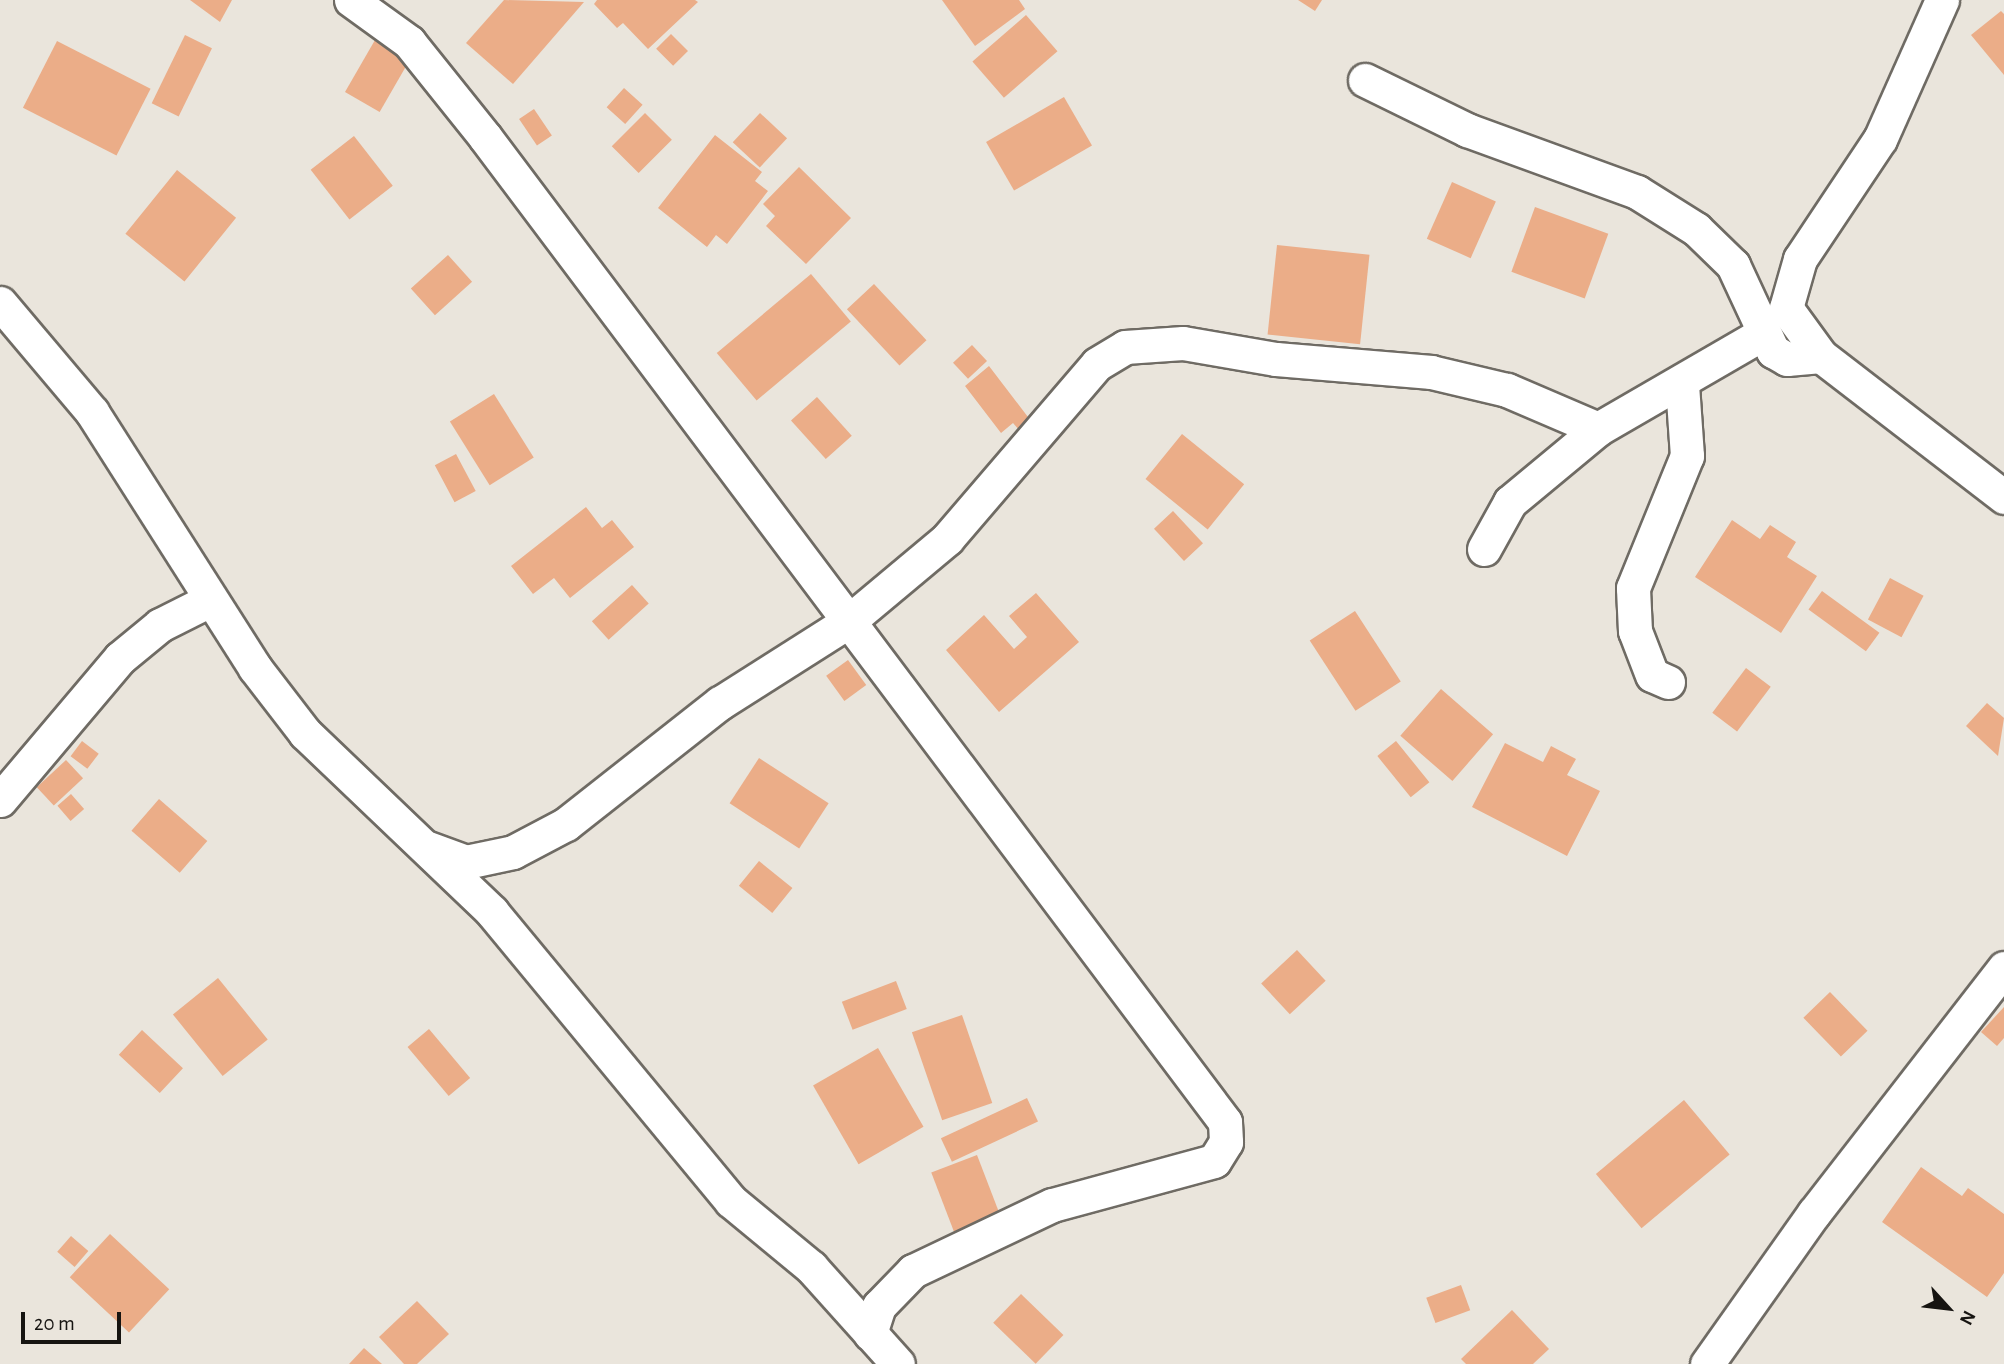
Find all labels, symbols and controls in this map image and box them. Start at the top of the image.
north arrow [1913,1273,1983,1343]
scale bar [24,1298,124,1342]
text: N [1956,1308,1979,1328]
text: 20 m [34,1313,75,1334]

